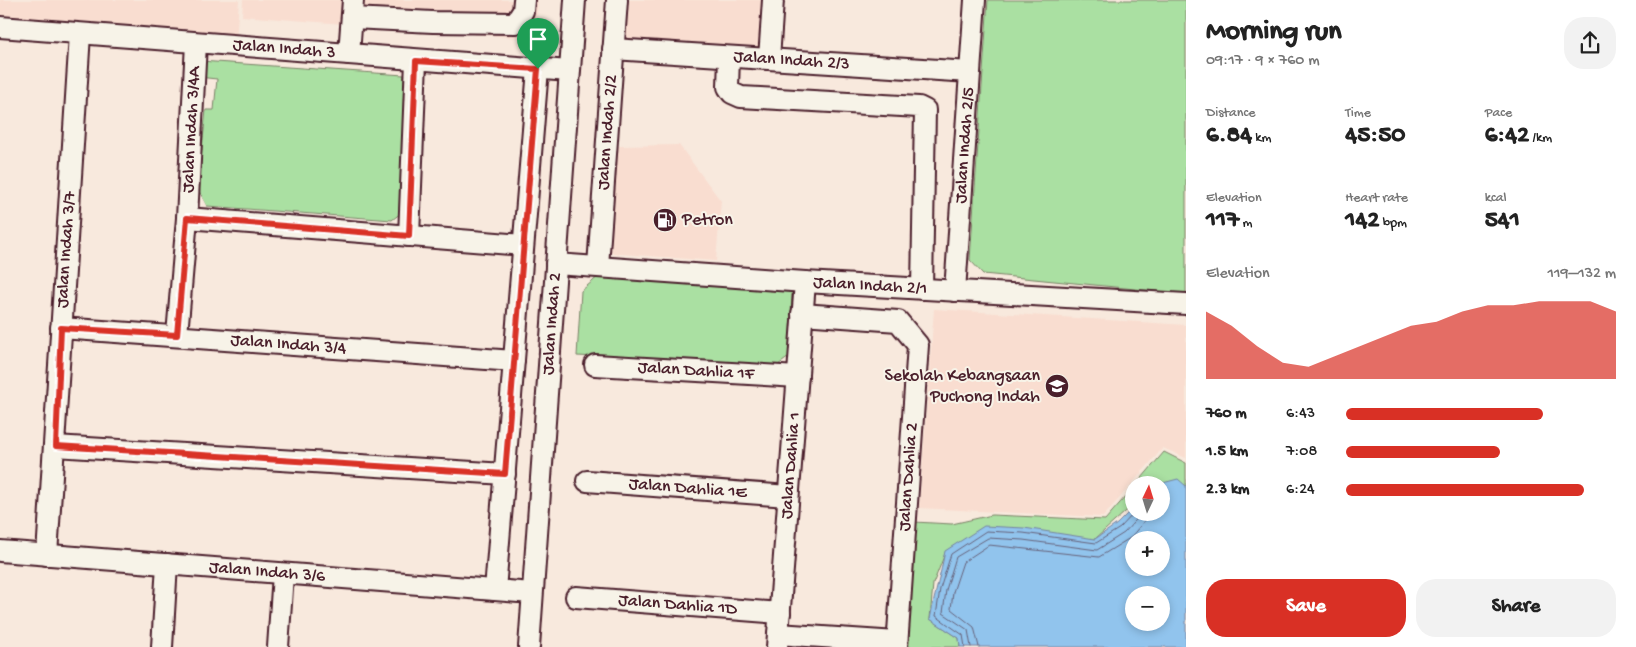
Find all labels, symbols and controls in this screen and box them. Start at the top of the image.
text: Morning run [1206,16,1341,49]
button: share [1564,17,1616,69]
pin [517,18,559,69]
icon: arrive [524,25,552,53]
street label: Jalan Indah 3 [232,35,336,63]
street label: Jalan Indah 2/3 [733,46,850,75]
text: 09:17 · 9 × 760 m [1206,52,1320,71]
street label: Jalan Indah 3/4A [178,64,205,193]
street label: Jalan Indah 2/2 [593,74,622,191]
street label: Jalan Indah 2/5 [951,87,979,204]
text: Distance [1206,105,1255,122]
text: Time [1345,105,1371,122]
text: Pace [1485,105,1512,122]
text: 6.84 [1206,122,1252,151]
text: 45:50 [1345,122,1406,151]
text: 6:42 [1485,122,1529,151]
text: km [1252,130,1272,147]
text: /km [1529,130,1552,147]
street label: Jalan Indah 3/7 [52,190,81,309]
text: Elevation [1206,190,1262,207]
text: Heart rate [1345,190,1408,207]
text: kcal [1485,190,1507,207]
fuel station icon: Petron [652,207,678,233]
text: 117 [1206,207,1239,236]
text: 142 [1345,207,1380,236]
text: 541 [1485,207,1520,236]
place label: Petron [681,210,733,231]
text: m [1239,215,1252,232]
text: bpm [1380,215,1407,232]
text: Elevation [1206,265,1270,284]
text: 119–132 m [1548,265,1616,284]
street label: Jalan Indah 2 [538,272,566,376]
street label: Jalan Indah 2/1 [813,272,928,300]
street label: Jalan Indah 3/4 [230,330,347,359]
street label: Jalan Dahlia 1F [637,357,755,385]
place label: Sekolah Kebangsaan Puchong Indah [884,366,1040,408]
school or university icon: Sekolah Kebangsaan Puchong Indah [1044,373,1070,399]
text: 760 m [1206,405,1247,424]
text: 6:43 [1286,405,1315,424]
street label: Jalan Dahlia 1 [776,411,805,520]
street label: Jalan Dahlia 2 [895,422,923,532]
text: 1.5 km [1206,443,1248,462]
text: 7:08 [1286,443,1317,462]
street label: Jalan Dahlia 1E [628,474,748,503]
north arrow [1125,476,1170,521]
map controls [1125,476,1170,631]
text: 2.3 km [1206,481,1249,500]
text: 6:24 [1286,481,1315,500]
button: + [1125,531,1170,576]
street label: Jalan Indah 3/6 [208,557,327,587]
button: Save [1206,579,1406,637]
button: Share [1416,579,1616,637]
button: − [1125,586,1170,631]
street label: Jalan Dahlia 1D [618,590,738,620]

